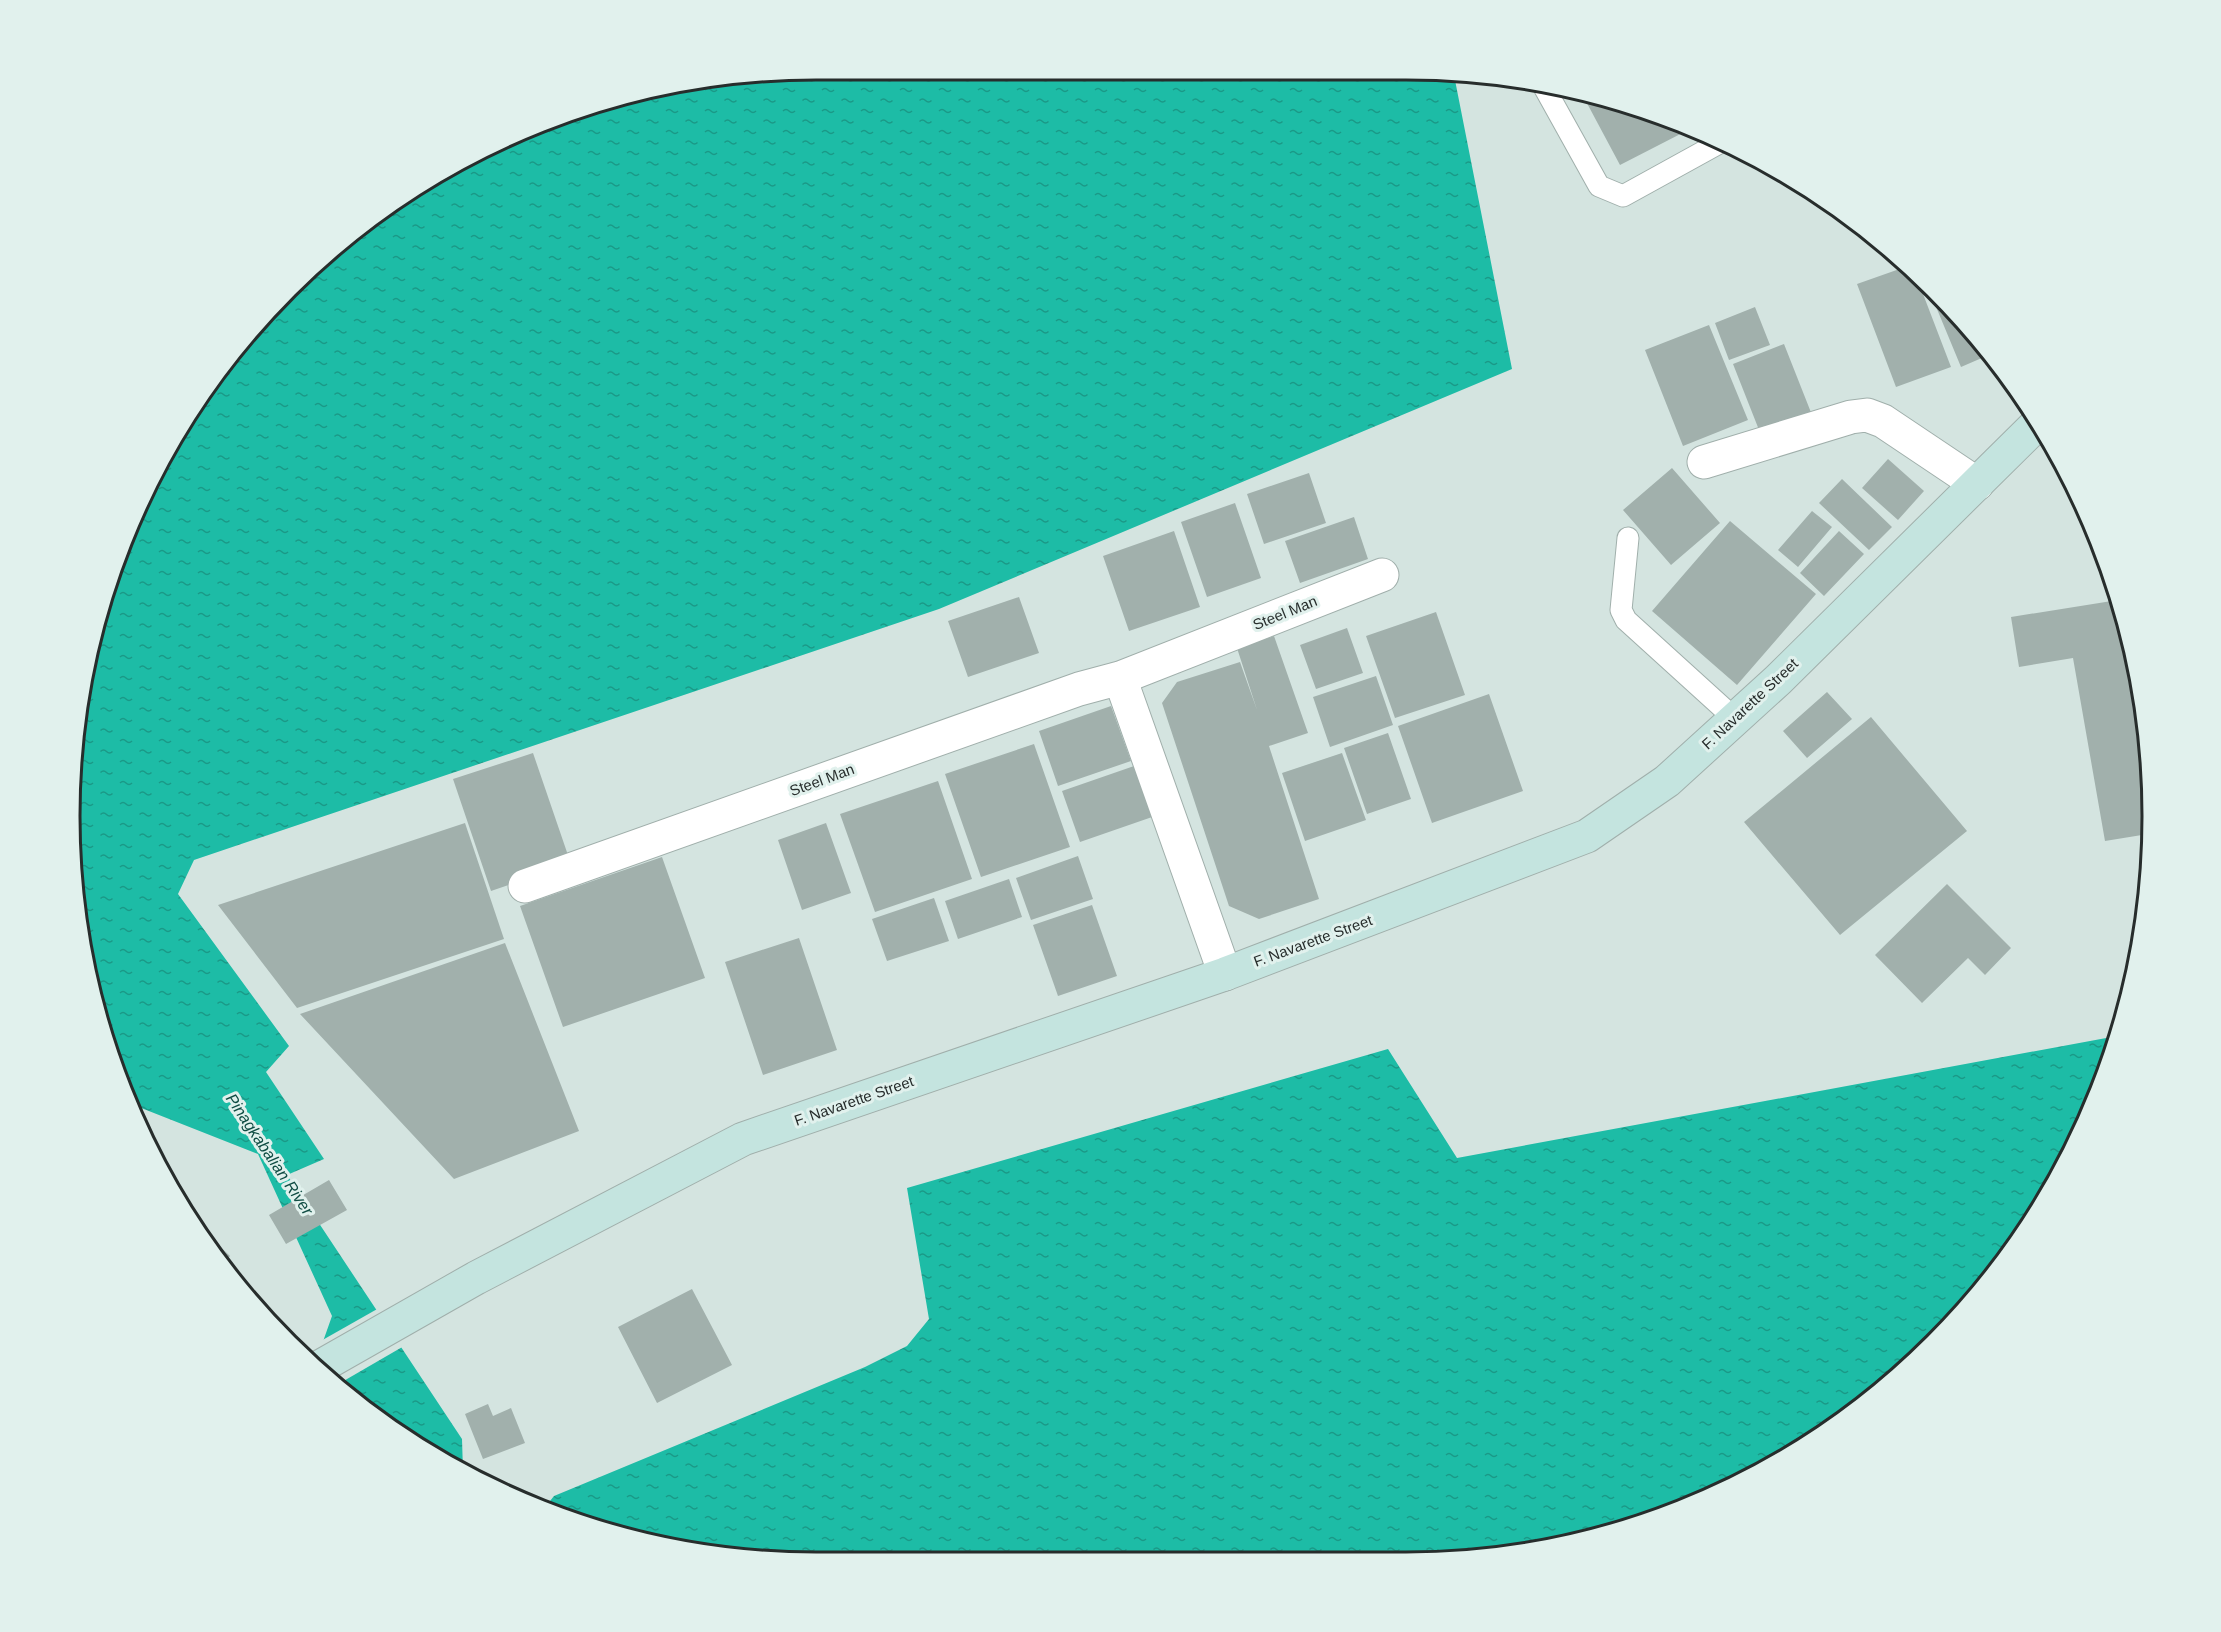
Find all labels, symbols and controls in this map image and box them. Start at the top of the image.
street label: Steel Man [1250,592,1319,633]
street label: F. Navarette Street [1698,654,1802,752]
street label: Steel Man [787,760,856,799]
street label: F. Navarette Street [1251,911,1375,970]
street label: F. Navarette Street [792,1072,917,1129]
water label: Pinagkabalian River [223,1091,317,1219]

